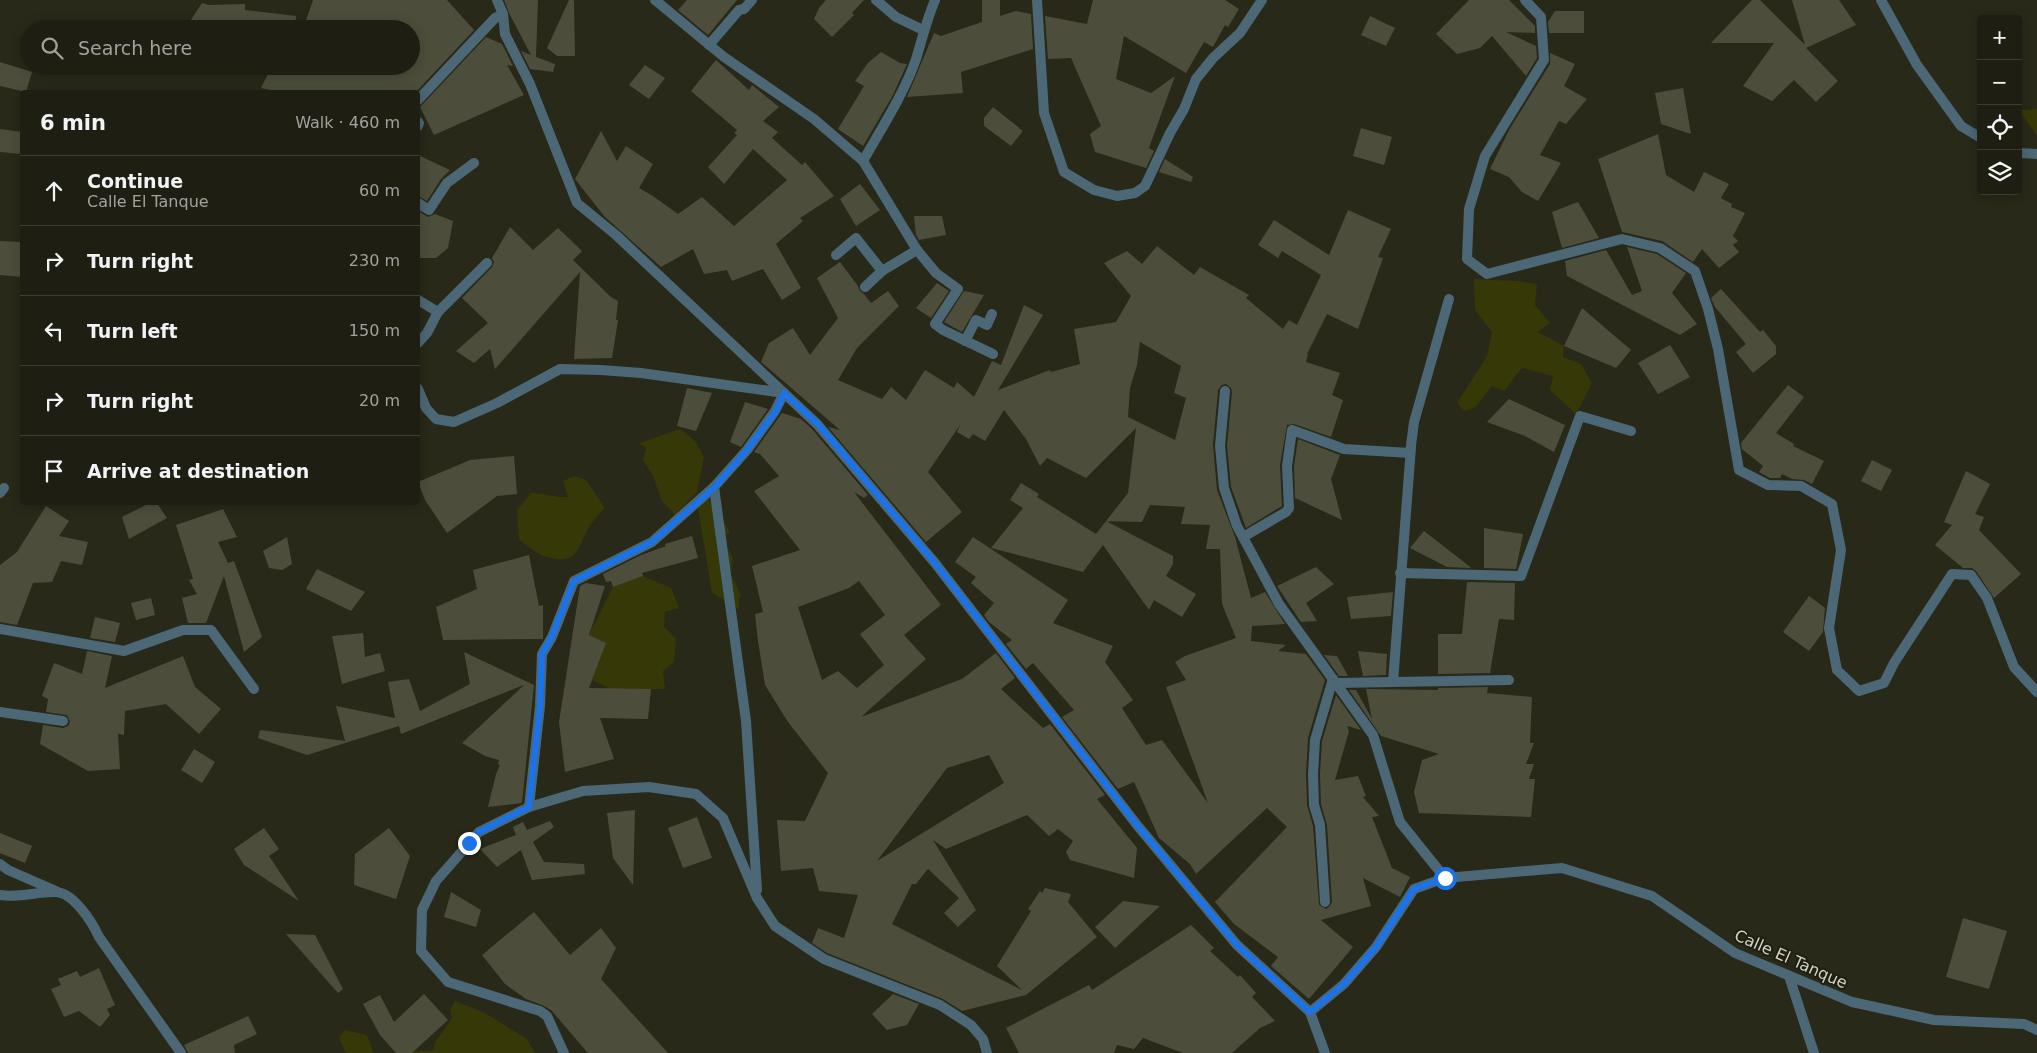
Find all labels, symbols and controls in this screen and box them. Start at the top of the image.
map controls [1977,15,2022,195]
button: + [1977,15,2022,60]
search box [20,20,420,75]
icon: search [38,34,66,62]
text: Search here [78,37,192,59]
button: − [1977,60,2022,105]
button: locate [1977,105,2022,150]
text: 6 min [40,111,106,135]
text: Walk · 460 m [295,113,400,132]
button: layers [1977,150,2022,195]
text: Continue [87,170,183,192]
icon: ahead [40,177,68,205]
text: 60 m [359,181,400,200]
text: Calle El Tanque [87,192,209,211]
icon: right [40,247,68,275]
text: Turn right [87,250,193,272]
text: 230 m [349,251,400,270]
icon: left [40,317,68,345]
text: Turn left [87,320,178,342]
text: 150 m [349,321,400,340]
icon: right [40,387,68,415]
text: Turn right [87,390,193,412]
text: 20 m [359,391,400,410]
icon: arrive [40,457,68,485]
text: Arrive at destination [87,460,309,482]
route end [458,832,481,855]
route start [1434,867,1457,890]
street label: Calle El Tanque [1732,926,1850,992]

